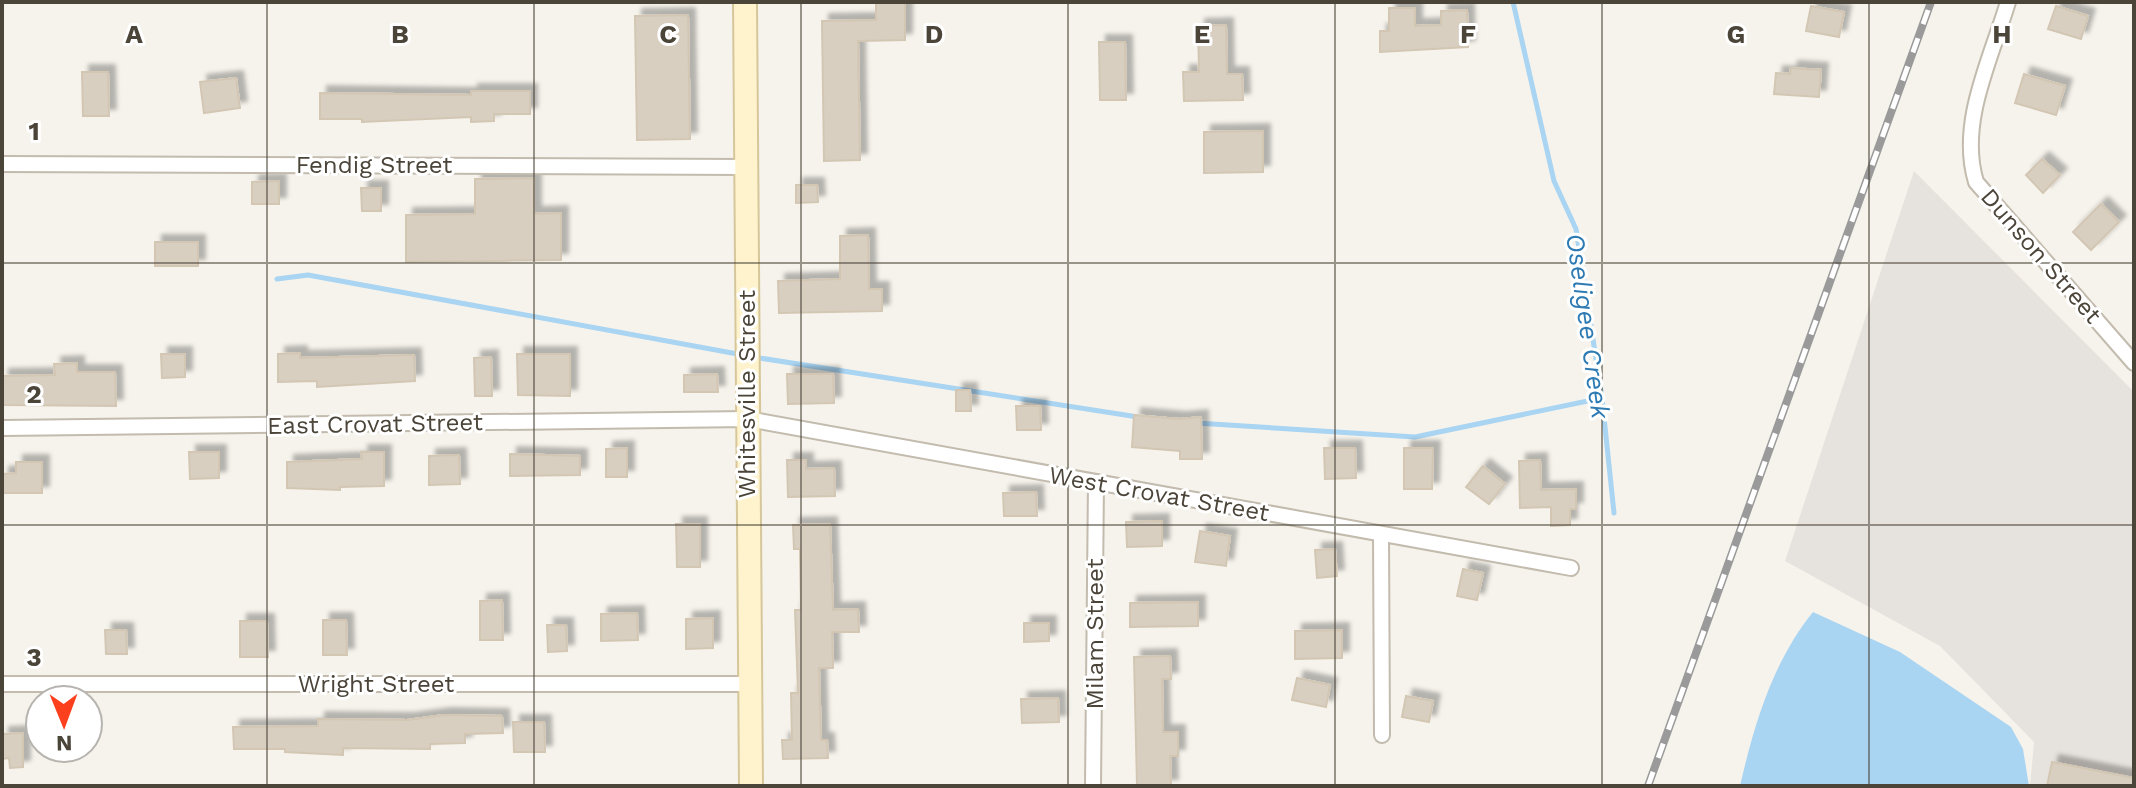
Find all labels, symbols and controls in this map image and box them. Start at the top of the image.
text: A [125,19,143,49]
text: B [391,19,409,49]
text: C [659,19,677,49]
text: D [925,19,943,49]
text: E [1194,19,1210,49]
text: F [1460,19,1476,49]
text: G [1727,19,1745,49]
text: H [1992,19,2012,49]
text: 1 [28,116,40,146]
street label: Fendig Street [296,151,452,179]
street label: Dunson Street [1975,183,2107,329]
water label: Oseligee Creek [1560,231,1616,422]
street label: Whitesville Street [733,290,761,498]
text: 2 [26,379,42,409]
street label: East Crovat Street [267,408,483,440]
street label: West Crovat Street [1047,461,1271,527]
street label: Milam Street [1081,558,1109,710]
text: 3 [26,642,42,672]
street label: Wright Street [298,670,454,698]
north arrow [24,684,104,764]
text: N [56,731,73,756]

